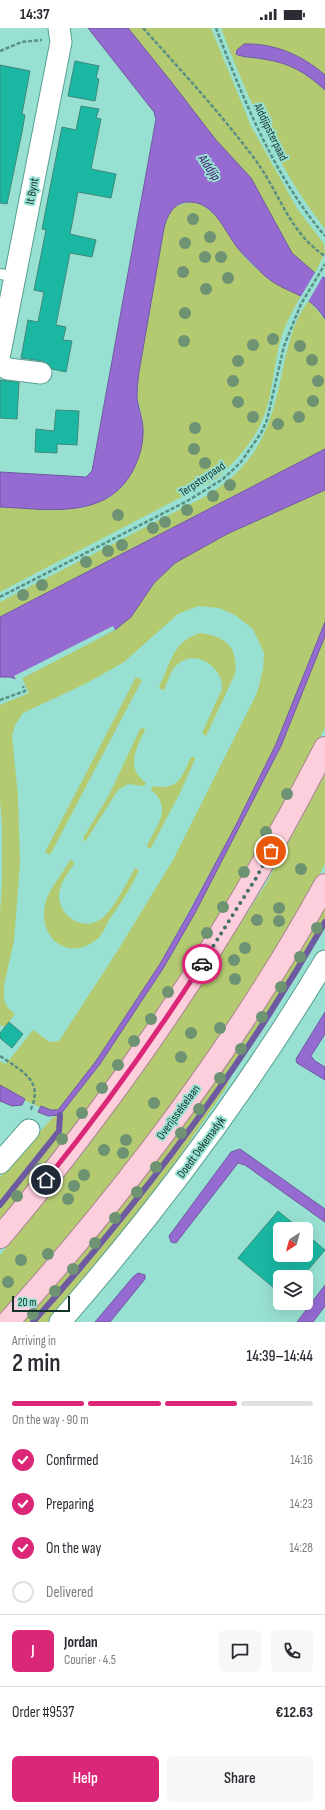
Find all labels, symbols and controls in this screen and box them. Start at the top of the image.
text: 14:37 [20,5,50,24]
street label: Alddjipsterpaad [250,100,291,163]
water label: Alddjip [194,150,224,184]
street label: It Bynt [23,176,42,206]
street label: Terpsterpaad [176,458,228,500]
pin [254,834,288,868]
icon: bag [260,840,282,862]
courier [182,944,222,984]
icon: car [191,953,213,975]
street label: Overijsselselaan [153,1082,203,1143]
street label: Doedt Dekemadyk [174,1113,229,1181]
pin [29,1163,63,1197]
icon: home [35,1169,57,1191]
north arrow [273,1222,313,1262]
map controls [273,1222,313,1310]
button: layers [273,1270,313,1310]
scale bar [12,1294,70,1313]
text: 20 m [18,1296,36,1309]
text: Arriving in [12,1333,56,1349]
text: 14:39–14:44 [247,1347,313,1366]
text: 2 min [12,1348,61,1379]
text: On the way · 90 m [12,1412,89,1428]
icon: check [12,1449,34,1471]
text: Confirmed [46,1451,99,1470]
text: 14:16 [290,1452,313,1468]
icon: check [12,1493,34,1515]
text: Preparing [46,1495,94,1514]
text: 14:23 [290,1496,313,1512]
icon: check [12,1537,34,1559]
text: On the way [46,1539,101,1558]
text: 14:28 [290,1540,313,1556]
text: Delivered [46,1583,93,1602]
button: chat [219,1630,261,1672]
button: phone [271,1630,313,1672]
text: Jordan [64,1633,98,1652]
text: J [31,1641,35,1660]
text: Courier · 4.5 [64,1652,116,1668]
text: Order #9537 [12,1703,74,1722]
text: €12.63 [276,1703,313,1722]
button: Help [12,1756,159,1802]
button: Share [167,1756,313,1802]

